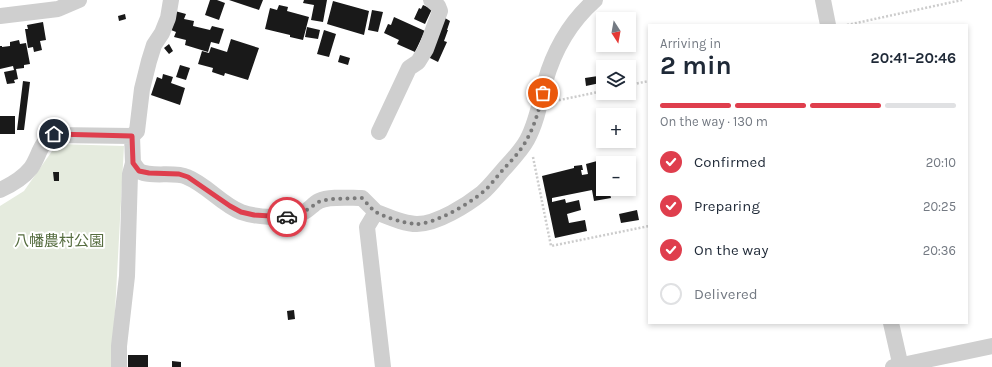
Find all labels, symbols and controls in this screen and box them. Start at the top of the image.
north arrow [596,12,636,52]
map controls [596,12,636,196]
text: Arriving in [660,36,721,51]
text: 20:41–20:46 [871,49,956,67]
text: 2 min [660,50,732,81]
button: layers [596,60,636,100]
pin [526,76,560,110]
icon: bag [532,82,554,104]
button: + [596,108,636,148]
text: On the way · 130 m [660,114,768,129]
pin [37,117,71,151]
icon: home [43,123,65,145]
icon: check [660,151,682,173]
text: Confirmed [694,153,766,171]
text: 20:10 [926,155,956,170]
button: − [596,156,636,196]
icon: check [660,195,682,217]
courier [267,197,307,237]
text: Preparing [694,197,760,215]
text: 20:25 [923,199,956,214]
icon: car [276,206,298,228]
park label: 八幡農村公園 [14,232,104,250]
icon: check [660,239,682,261]
text: On the way [694,241,768,259]
text: 20:36 [923,243,956,258]
text: Delivered [694,285,758,303]

